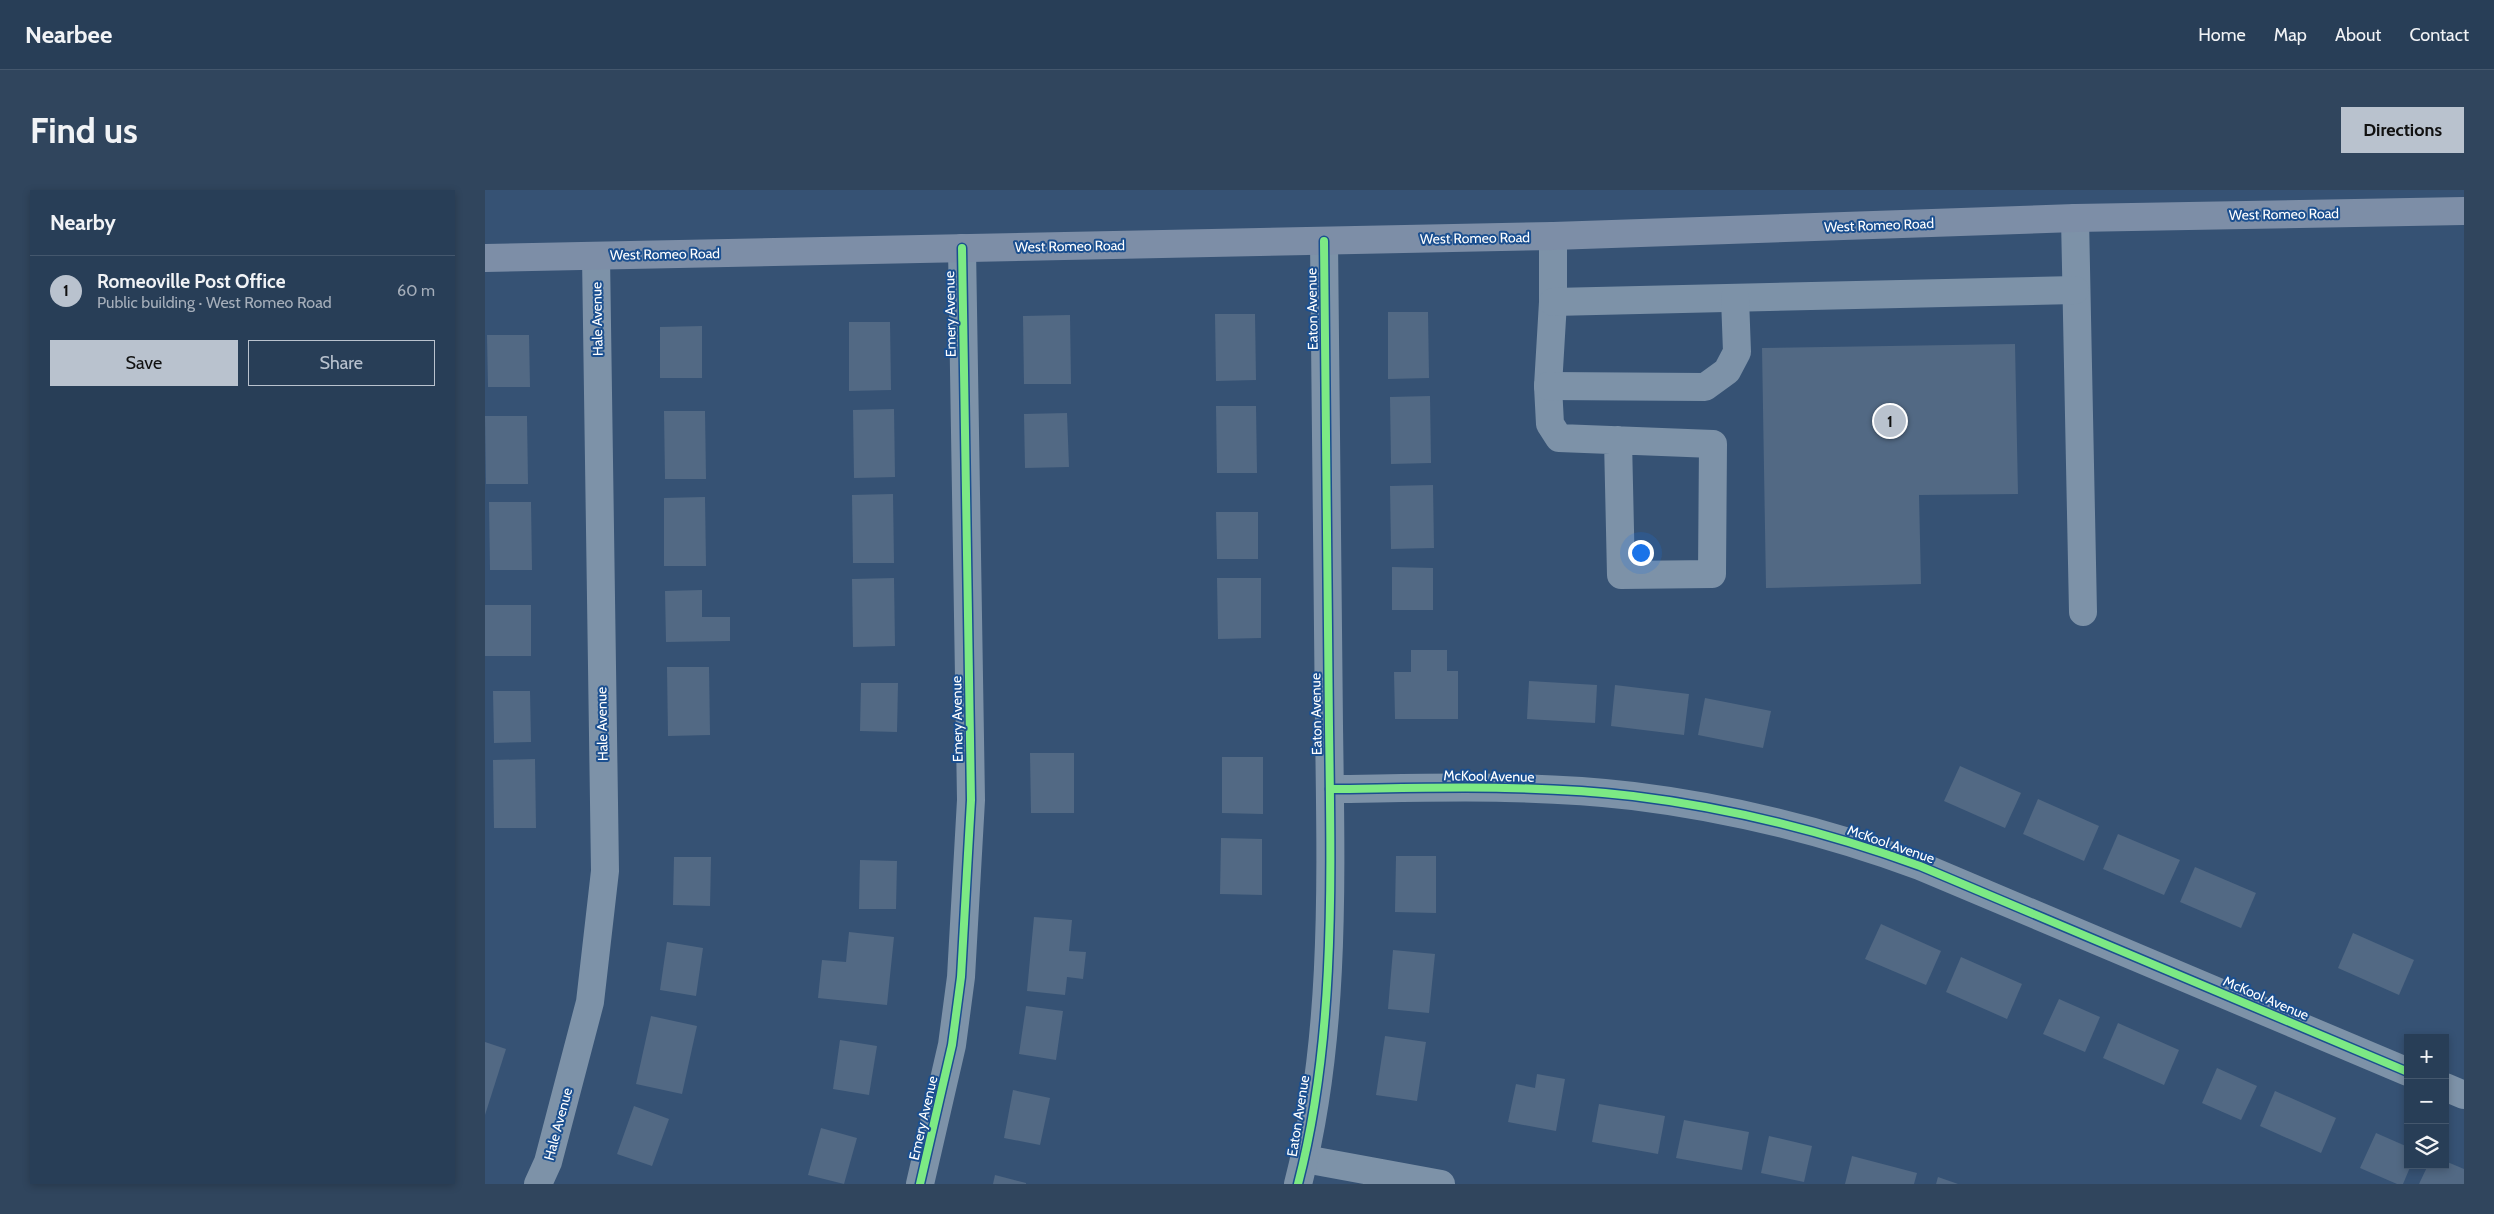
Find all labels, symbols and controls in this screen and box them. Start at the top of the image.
text: Nearbee [25,20,112,49]
text: Home [2198,24,2246,46]
text: Map [2274,24,2307,46]
text: About [2335,24,2381,46]
text: Contact [2409,24,2469,46]
button: Directions [2341,107,2464,153]
text: Find us [30,109,138,152]
street label: West Romeo Road [2229,204,2339,224]
text: Nearby [50,210,116,235]
street label: West Romeo Road [1824,214,1934,236]
street label: West Romeo Road [1420,228,1530,248]
street label: West Romeo Road [1015,236,1125,256]
street label: West Romeo Road [610,244,720,264]
street label: Eaton Avenue [1302,268,1322,350]
text: Romeoville Post Office [97,270,285,293]
street label: Emery Avenue [940,271,960,357]
text: 1 [63,281,69,300]
text: 60 m [397,281,435,300]
street label: Hale Avenue [587,282,607,356]
text: Public building · West Romeo Road [97,293,332,312]
button: Save [50,340,238,386]
button: Share [248,340,435,386]
pin: 1 [1874,402,1906,440]
your location [1628,540,1654,566]
street label: Eaton Avenue [1306,673,1326,755]
street label: Emery Avenue [947,676,967,762]
street label: Hale Avenue [592,687,612,761]
street label: McKool Avenue [1443,766,1535,786]
street label: McKool Avenue [1845,821,1937,867]
street label: McKool Avenue [2221,972,2311,1024]
map controls [2404,1034,2449,1169]
button: + [2404,1034,2449,1079]
street label: Emery Avenue [905,1074,941,1162]
street label: Eaton Avenue [1283,1074,1313,1158]
button: − [2404,1079,2449,1124]
street label: Hale Avenue [540,1086,576,1162]
button: layers [2404,1124,2449,1169]

